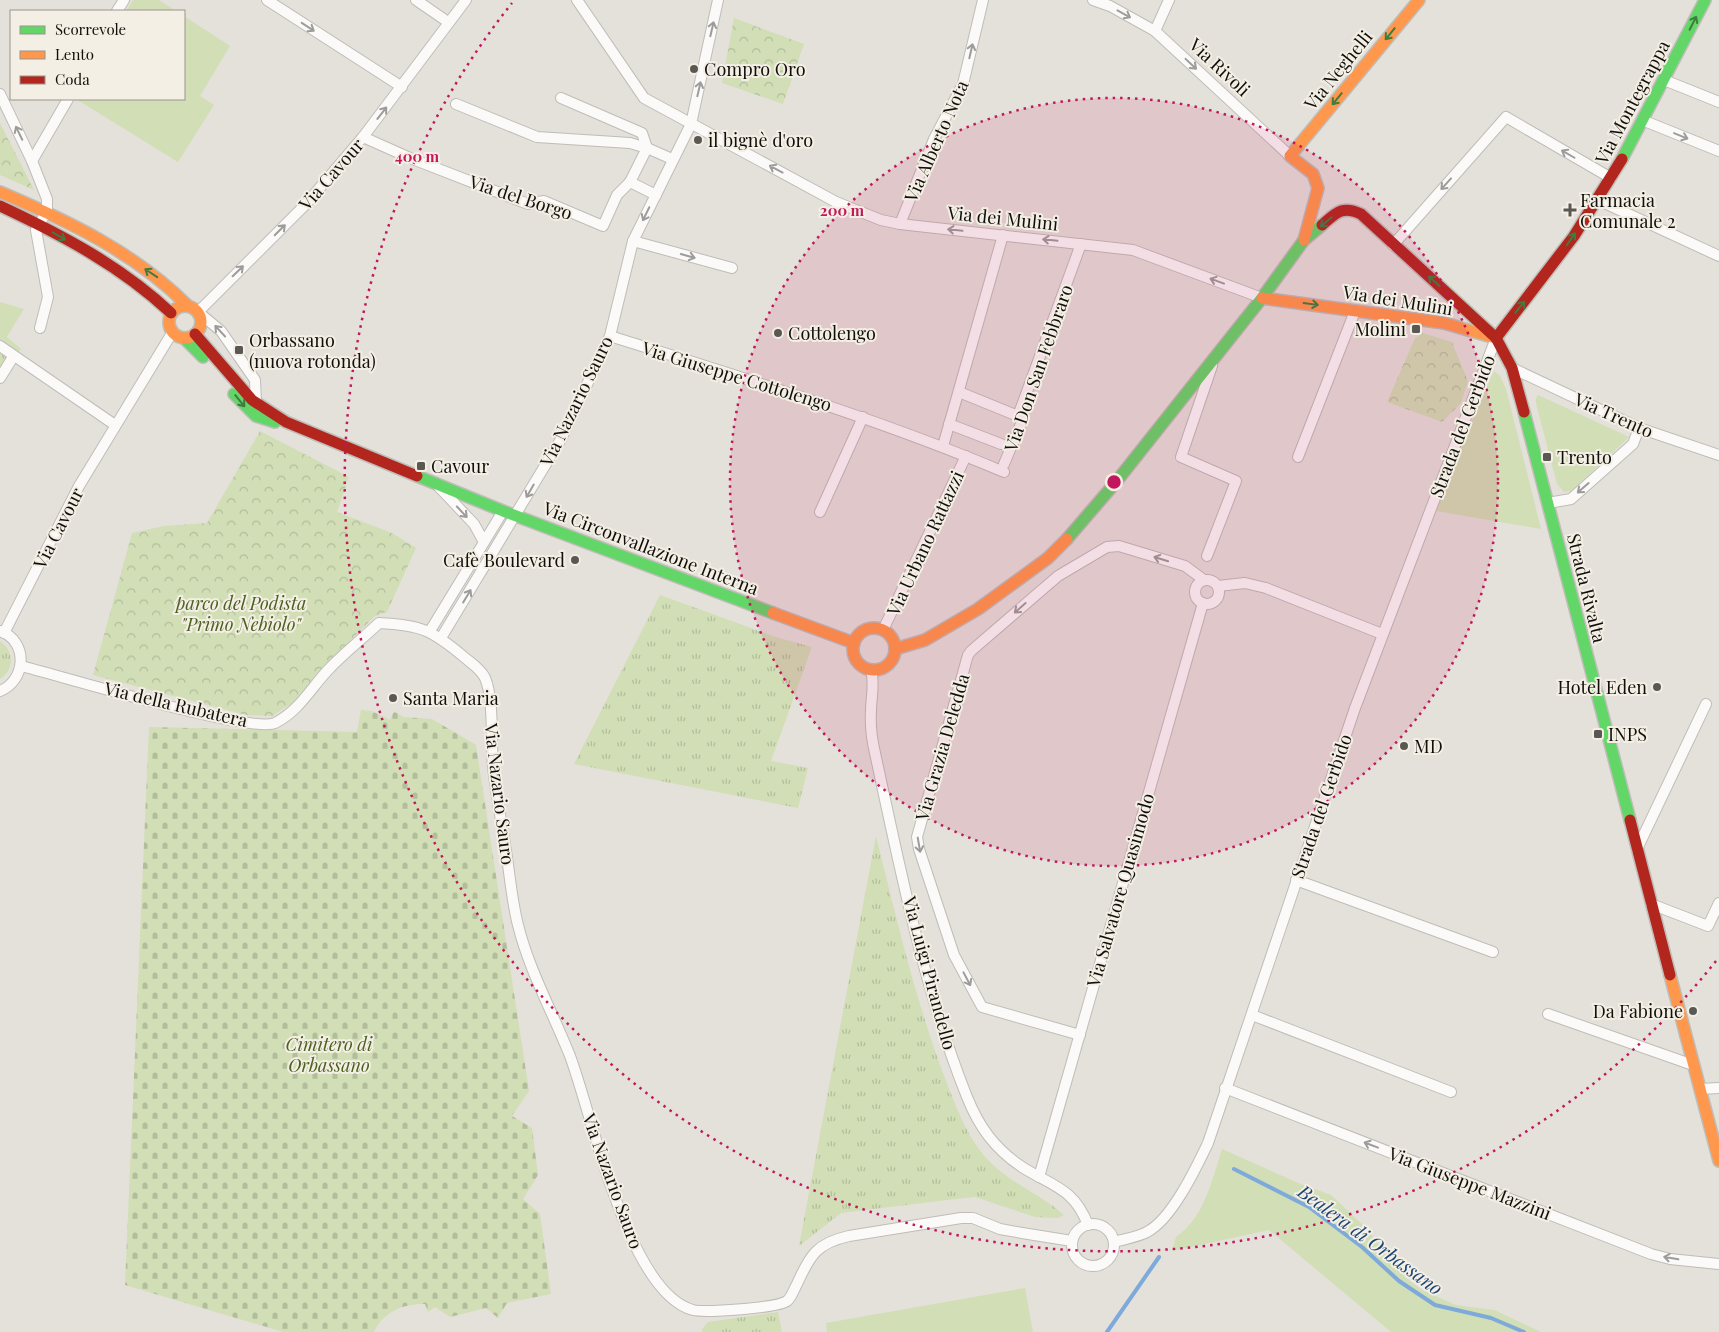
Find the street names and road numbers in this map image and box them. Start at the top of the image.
street label: Via Neghelli [1298,25,1377,115]
street label: Via Rivoli [1184,32,1256,101]
street label: Via Montegrappa [1589,36,1675,169]
street label: Via Alberto Nota [898,76,974,207]
street label: Via Cavour [293,133,369,216]
street label: Via del Borgo [466,169,576,225]
street label: Via dei Mulini [946,200,1059,236]
street label: Via dei Mulini [1340,279,1455,321]
street label: Via Don San Febbraro [998,281,1078,456]
street label: Via Nazario Sauro [534,332,618,471]
street label: Via Giuseppe Cottolengo [638,335,835,416]
street label: Strada del Gerbido [1424,351,1500,501]
street label: Via Trento [1570,387,1657,443]
street label: Via Urbano Rattazzi [880,467,969,620]
street label: Via Cavour [27,484,89,573]
street label: Via Circonvallazione Interna [539,495,762,600]
street label: Strada Rivalta [1562,531,1612,645]
street label: Via Grazia Deledda [909,671,975,824]
street label: Via della Rubatera [101,676,250,732]
street label: Via Nazario Sauro [479,721,521,866]
street label: Strada del Gerbido [1285,731,1357,881]
street label: Via Salvatore Quasimodo [1081,790,1159,991]
street label: Via Luigi Pirandello [898,893,962,1053]
street label: Via Nazario Sauro [577,1109,649,1252]
street label: Via Giuseppe Mazzini [1384,1141,1555,1225]

